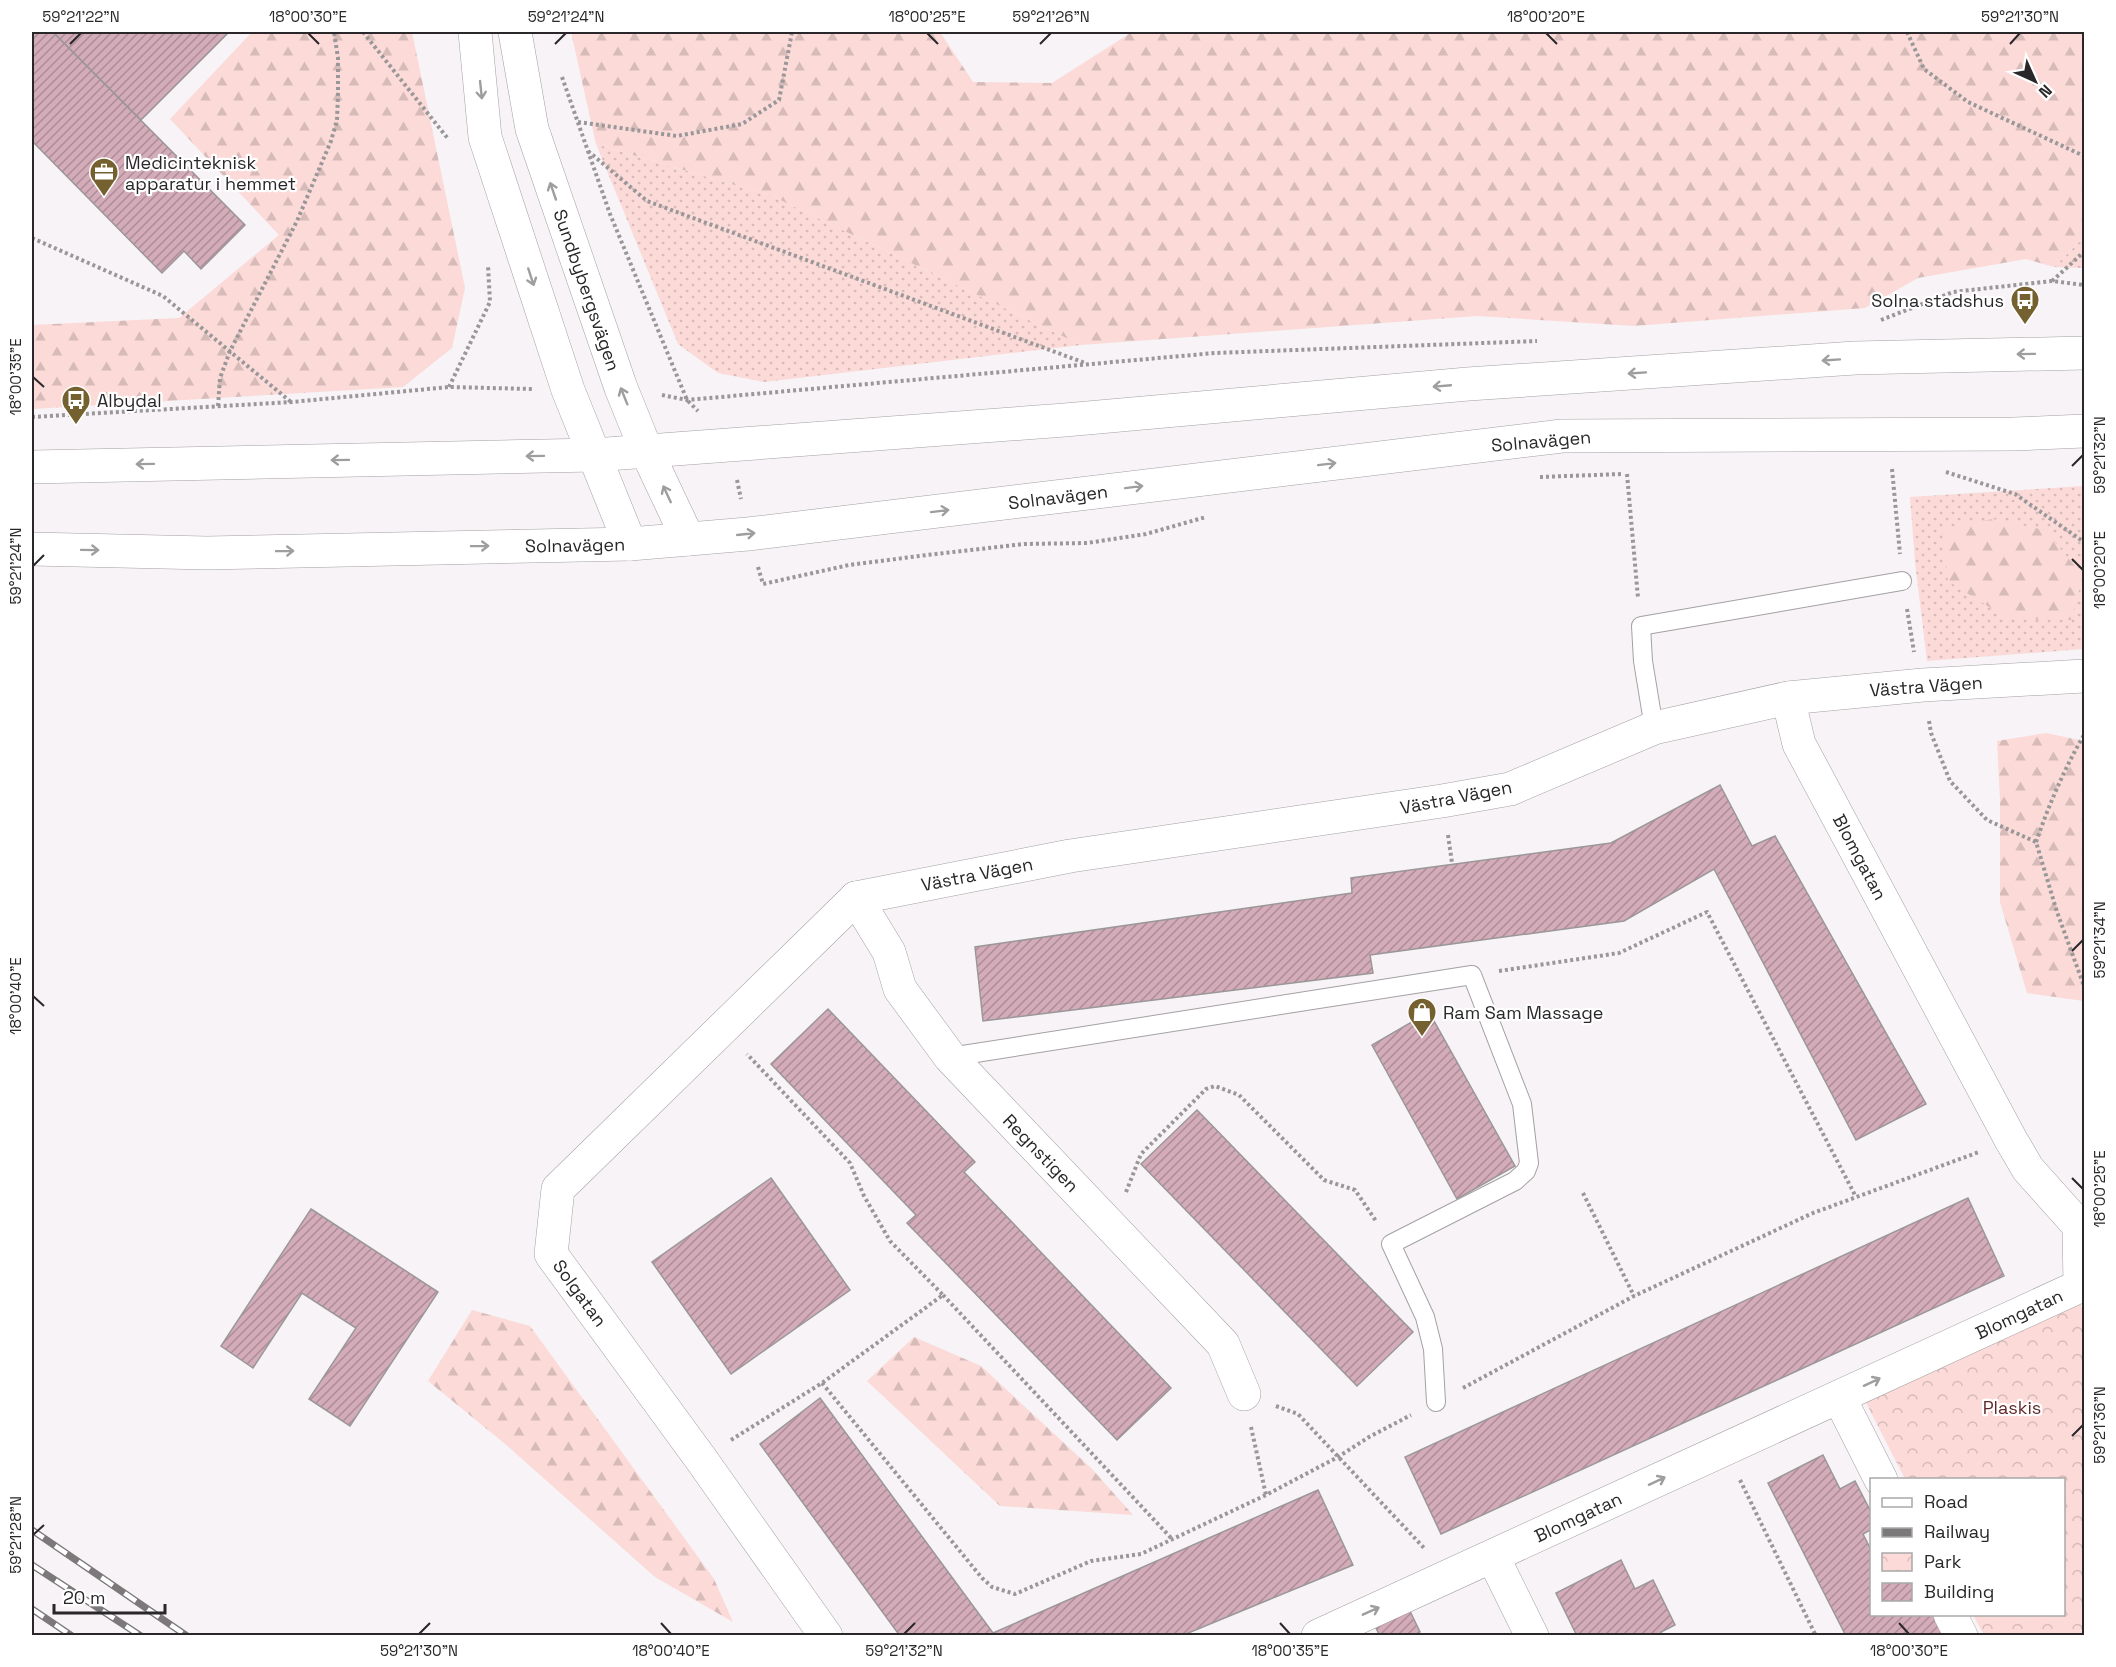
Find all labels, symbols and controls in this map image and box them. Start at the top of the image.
text: 59°21'22"N [42,7,120,26]
text: 18°00'30"E [269,7,347,26]
text: 59°21'24"N [528,7,604,26]
text: 18°00'25"E [888,7,966,26]
text: 59°21'26"N [1012,7,1090,26]
text: 18°00'20"E [1507,7,1585,26]
text: 59°21'30"N [1981,7,2059,26]
north arrow [2005,51,2065,111]
one-way arrow [476,79,487,99]
text: N [2034,80,2056,102]
place label: Medicinteknisk apparatur i hemmet [125,151,296,195]
office icon: Medicinteknisk apparatur i hemmet [88,156,120,198]
one-way arrow [547,182,558,201]
street label: Sundbybergsvägen [549,206,625,374]
one-way arrow [526,267,537,286]
bus stop icon: Solna stadshus [2009,284,2041,326]
place label: Solna stadshus [1871,289,2004,312]
text: 18°00'35"E [6,338,25,416]
one-way arrow [2017,348,2037,360]
one-way arrow [1822,355,1842,366]
one-way arrow [1627,367,1647,378]
one-way arrow [1433,381,1452,392]
bus stop icon: Albydal [60,384,92,426]
one-way arrow [618,387,629,405]
place label: Albydal [97,389,162,412]
text: 59°21'32"N [2090,416,2109,494]
street label: Solnavägen [1490,425,1592,457]
one-way arrow [526,450,546,462]
one-way arrow [331,454,351,466]
one-way arrow [136,458,156,470]
one-way arrow [1317,458,1337,469]
street label: Solnavägen [1007,479,1109,515]
one-way arrow [1123,482,1143,493]
one-way arrow [660,486,672,504]
one-way arrow [930,505,950,516]
text: 59°21'24"N [6,528,25,604]
one-way arrow [736,528,756,539]
text: 18°00'20"E [2090,531,2109,609]
street label: Solnavägen [525,533,625,557]
one-way arrow [469,541,489,552]
one-way arrow [79,544,99,556]
one-way arrow [274,545,294,557]
street label: Västra Vägen [1869,671,1983,701]
street label: Västra Vägen [1398,775,1514,819]
street label: Blomgatan [1828,810,1892,904]
street label: Västra Vägen [919,852,1035,896]
text: 59°21'34"N [2090,901,2109,979]
text: 18°00'40"E [6,957,25,1035]
shop icon: Ram Sam Massage [1406,996,1438,1038]
place label: Ram Sam Massage [1443,1001,1603,1024]
street label: Regnstigen [998,1109,1084,1197]
text: 18°00'25"E [2090,1150,2109,1228]
street label: Solgatan [548,1255,612,1331]
street label: Blomgatan [1972,1284,2066,1344]
one-way arrow [1862,1375,1880,1387]
text: 59°21'36"N [2090,1386,2109,1464]
park label: Plaskis [1983,1396,2041,1419]
one-way arrow [1647,1475,1665,1487]
legend [1870,1478,2065,1616]
street label: Blomgatan [1531,1487,1625,1547]
text: Road [1924,1490,1968,1513]
text: 59°21'28"N [6,1496,25,1574]
text: Railway [1924,1520,1990,1543]
text: Park [1924,1550,1962,1573]
scale bar [54,1577,165,1615]
text: Building [1924,1580,1994,1603]
text: 20 m [63,1586,106,1609]
one-way arrow [1362,1605,1380,1617]
text: 59°21'30"N [380,1641,458,1660]
text: 18°00'40"E [632,1641,710,1660]
text: 59°21'32"N [865,1641,943,1660]
text: 18°00'35"E [1251,1641,1329,1660]
text: 18°00'30"E [1870,1641,1948,1660]

